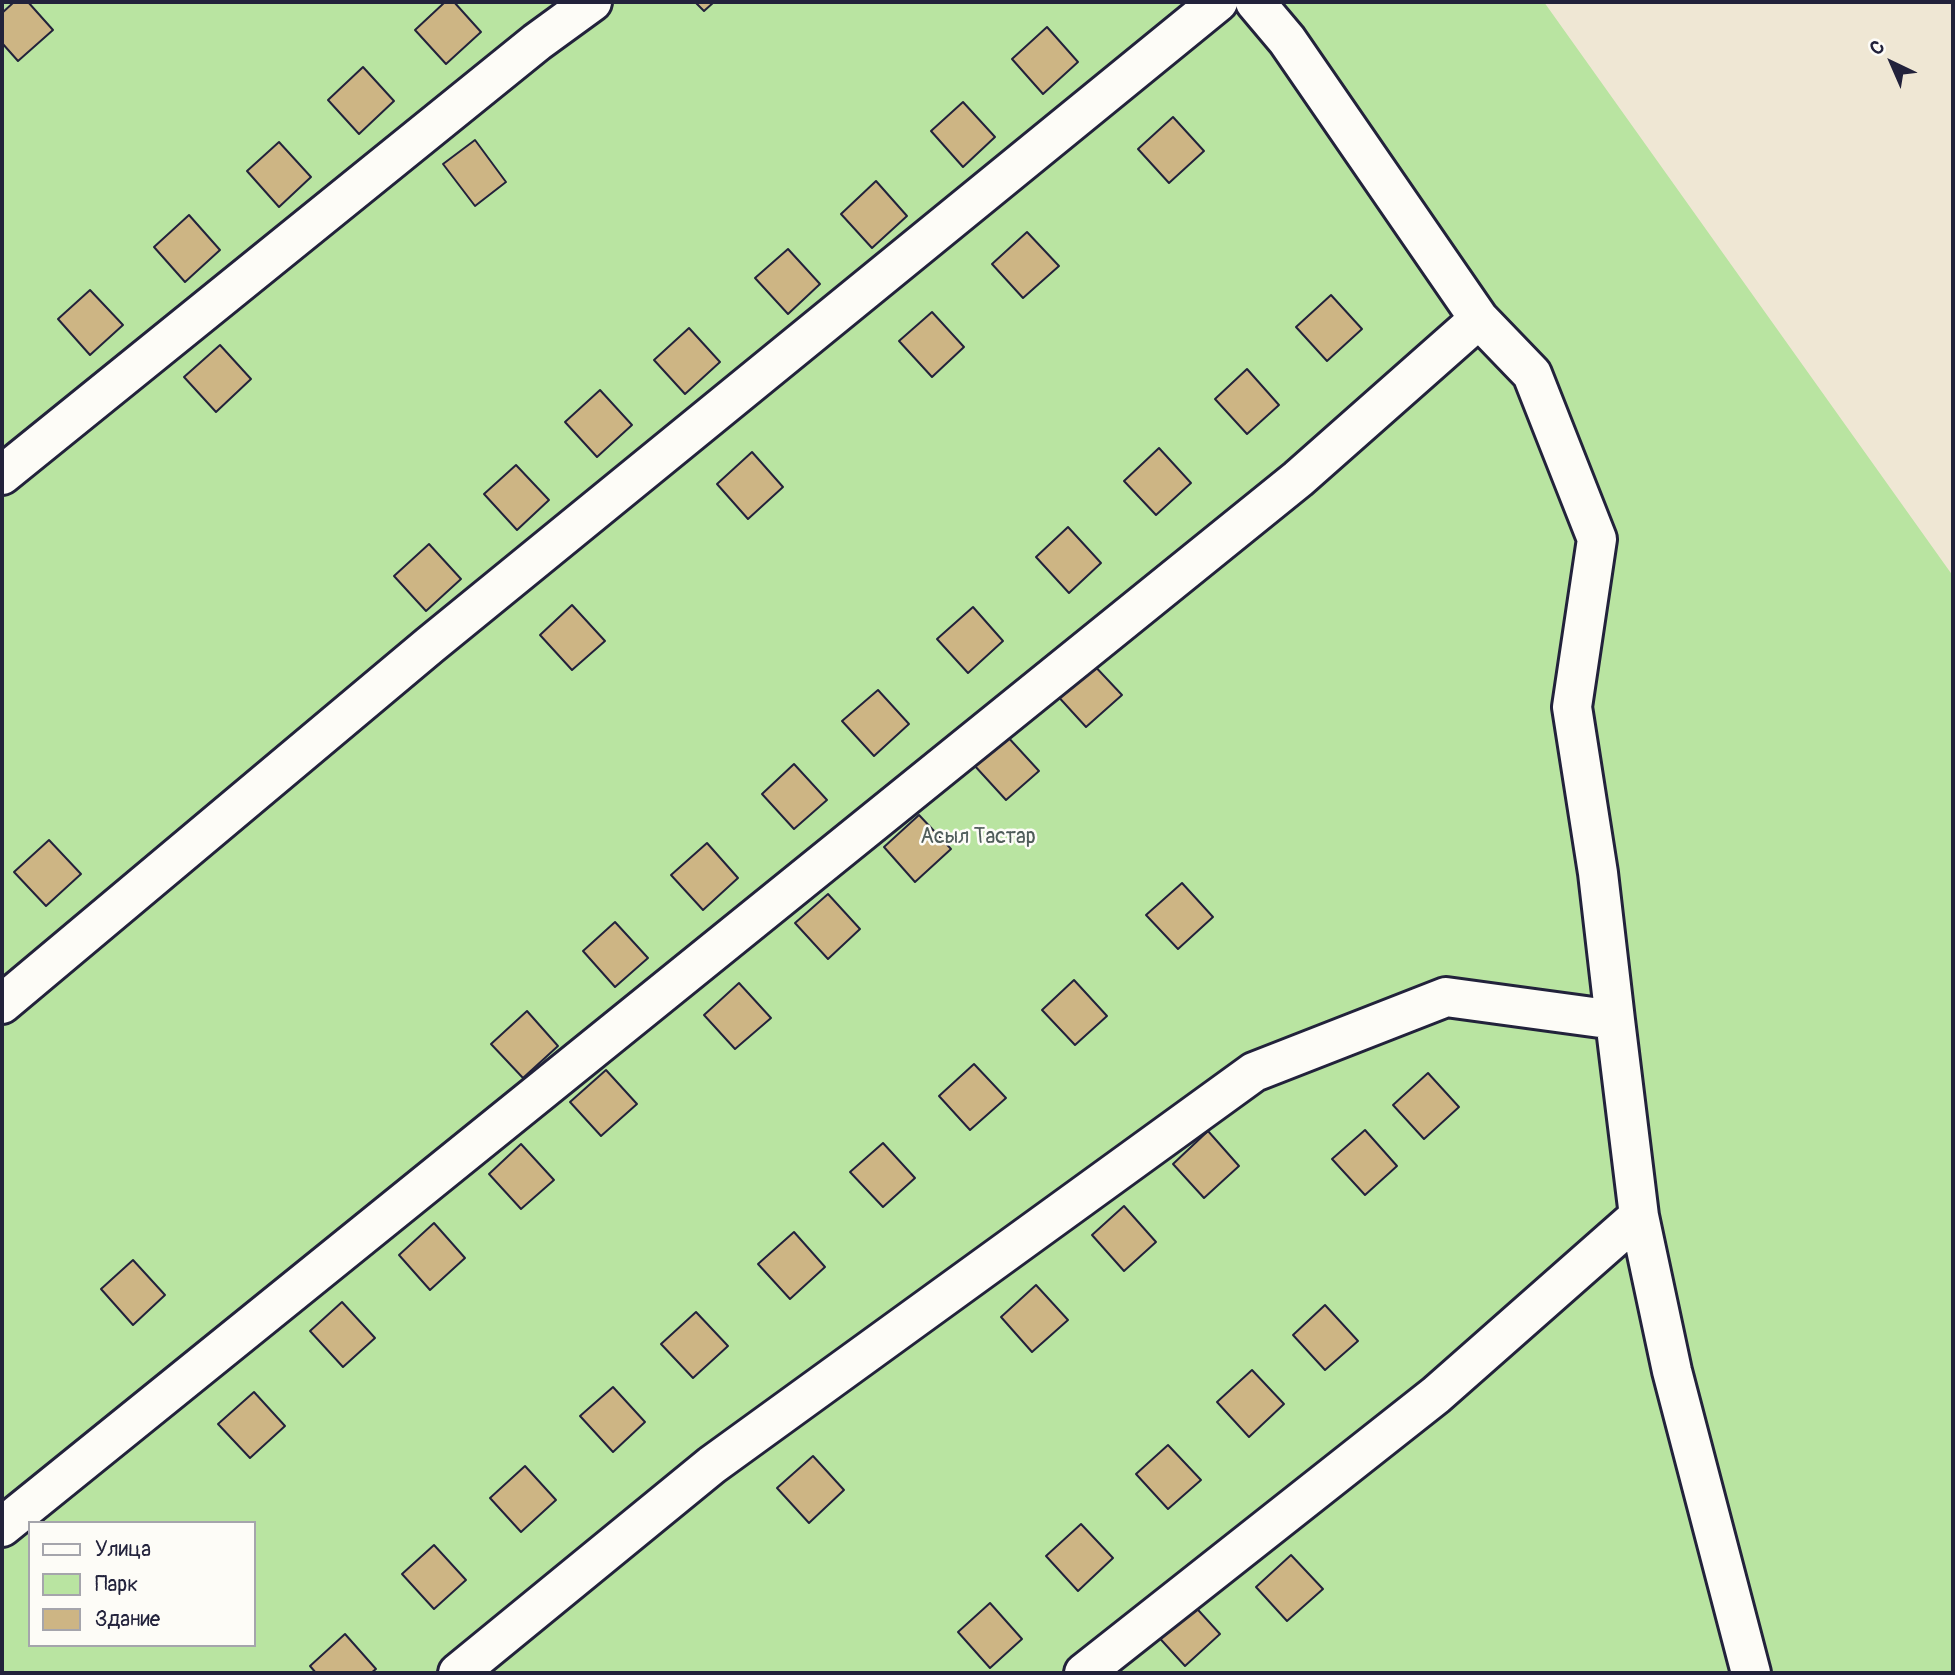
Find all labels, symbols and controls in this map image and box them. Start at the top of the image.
north arrow [1857,28,1927,98]
text: С [1865,35,1890,61]
park label: Асыл Тастар [920,825,1036,851]
legend [28,1521,256,1647]
text: Улица [95,1536,151,1563]
text: Парк [95,1571,138,1598]
text: Здание [95,1606,160,1633]

